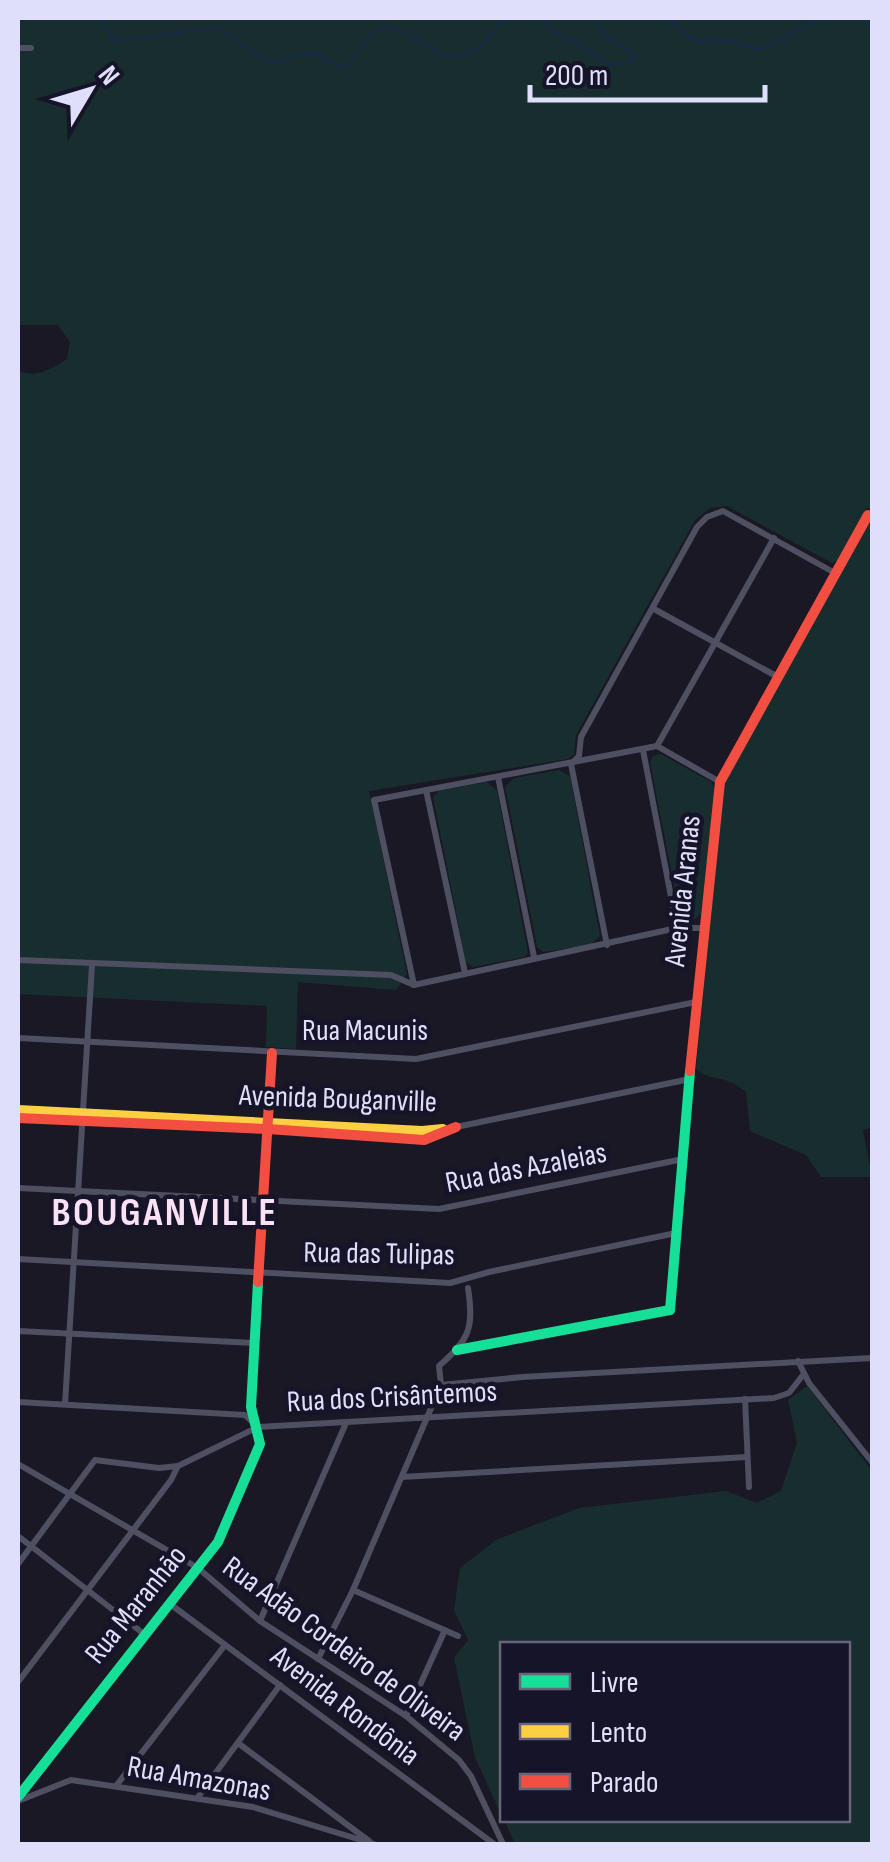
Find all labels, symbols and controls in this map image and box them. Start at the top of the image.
north arrow [40,40,140,140]
scale bar [530,40,765,102]
text: 200 m [545,58,608,94]
text: N [91,59,126,92]
street label: Avenida Aranas [657,814,709,969]
street label: Rua Macunis [302,1013,428,1049]
street label: Avenida Bouganville [238,1078,437,1120]
street label: Rua das Azaleias [442,1135,610,1201]
district label: BOUGANVILLE [52,1189,278,1237]
street label: Rua das Tulipas [303,1235,455,1273]
street label: Rua dos Crisântemos [286,1374,498,1420]
street label: Rua Maranhão [78,1539,194,1671]
street label: Rua Adão Cordeiro de Oliveira [216,1549,472,1749]
street label: Avenida Rondônia [263,1638,426,1774]
legend [500,1642,850,1822]
text: Livre [590,1665,638,1701]
text: Lento [590,1715,647,1751]
street label: Rua Amazonas [125,1749,273,1809]
text: Parado [590,1765,658,1801]

